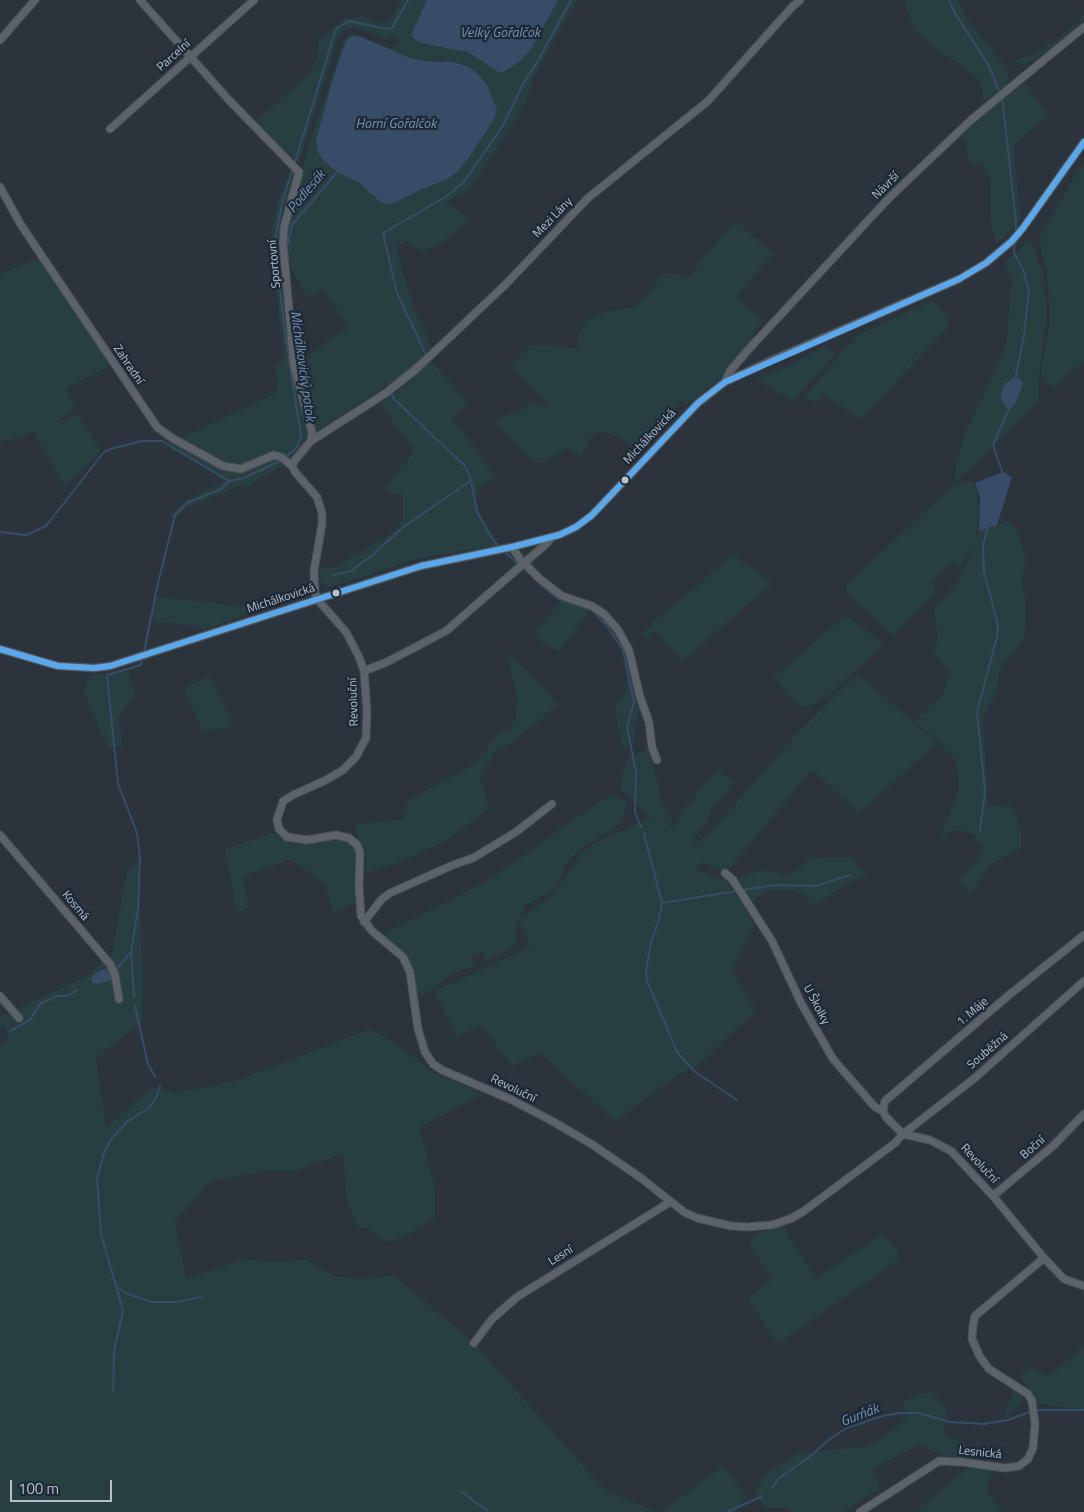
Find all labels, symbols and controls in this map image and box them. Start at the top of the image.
water label: Velký Gořalčok [460,26,540,42]
street label: Parcelní [154,37,194,75]
water label: Horní Gořalčok [356,117,436,133]
water label: Podlesák [284,167,330,217]
street label: Návrší [870,170,902,202]
street label: Mezi Lány [530,195,576,241]
street label: Sportovní [266,239,284,289]
water label: Michálkovický potok [286,310,318,422]
street label: Zahradní [110,343,146,387]
street label: Michálkovická [621,406,679,468]
unlabelled marker [620,475,630,485]
street label: Michálkovická [245,581,317,617]
unlabelled marker [331,588,341,598]
street label: Revoluční [346,677,362,727]
street label: Kosmá [58,888,92,924]
street label: U Školky [800,983,832,1027]
street label: 1. Máje [954,995,992,1029]
street label: Souběžná [965,1029,1011,1073]
street label: Revoluční [488,1072,538,1106]
street label: Boční [1018,1133,1048,1163]
street label: Revoluční [957,1141,1001,1187]
street label: Lesní [546,1243,576,1269]
water label: Gurňák [839,1401,881,1431]
street label: Lesnická [958,1444,1002,1462]
scale bar [12,1470,115,1502]
text: 100 m [18,1477,59,1500]

